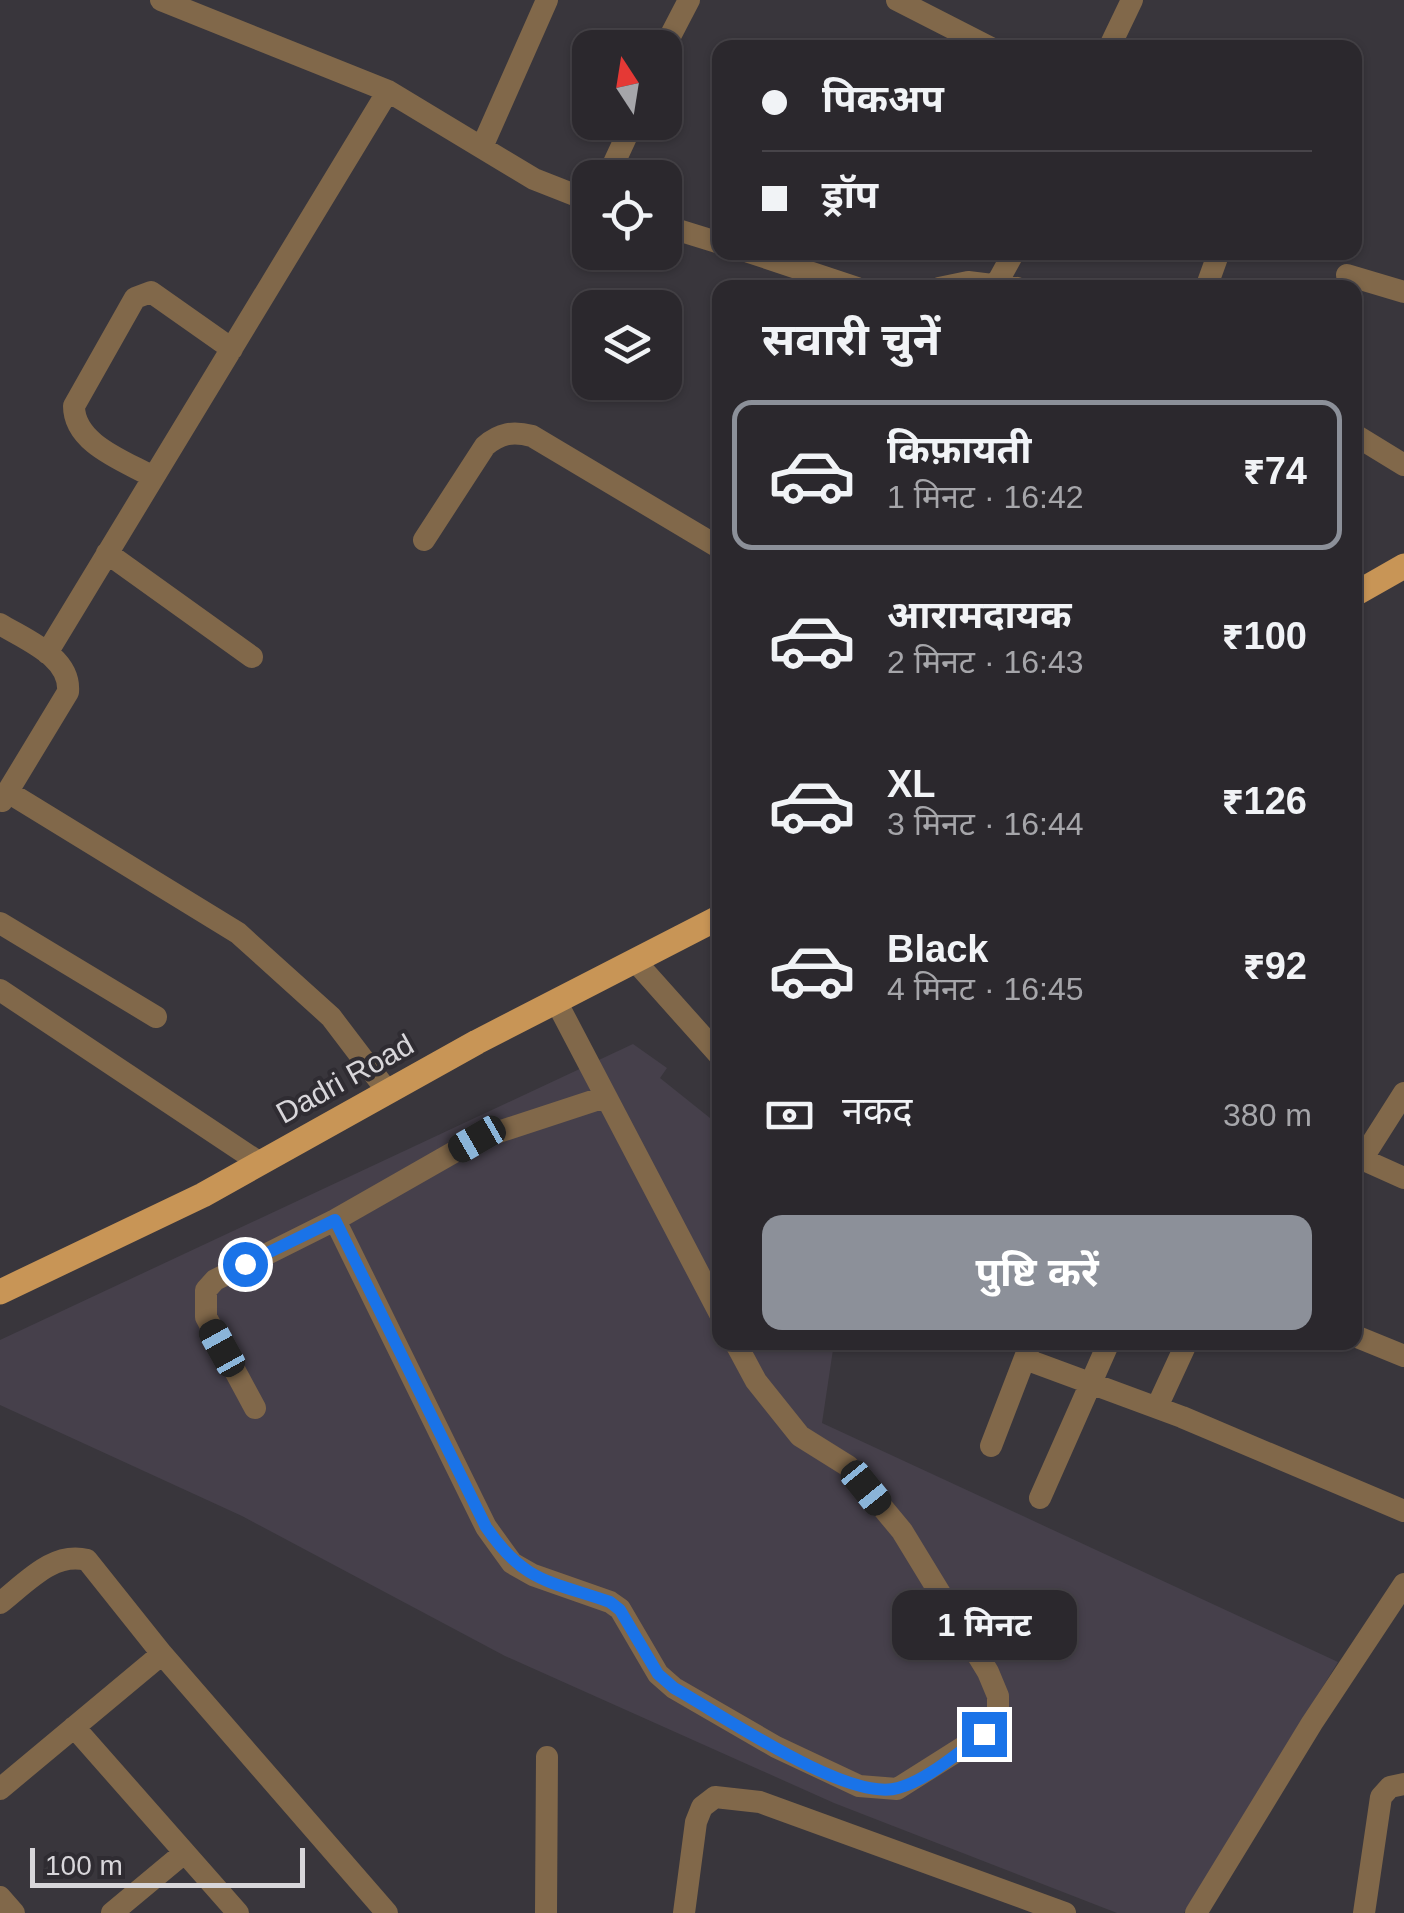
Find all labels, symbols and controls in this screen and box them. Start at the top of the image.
north arrow [572,30,682,140]
map controls [572,30,682,400]
text: पिकअप [822,78,944,120]
button: locate [572,160,682,270]
text: ड्रॉप [822,174,878,216]
button: layers [572,290,682,400]
text: सवारी चुनें [762,314,940,365]
text: किफ़ायती [887,429,1031,471]
icon: car [767,430,857,520]
text: ₹74 [1243,450,1307,492]
text: 1 मिनट · 16:42 [887,479,1084,515]
text: आरामदायक [887,594,1071,636]
icon: car [767,595,857,685]
text: ₹100 [1222,615,1307,657]
text: 2 मिनट · 16:43 [887,644,1084,680]
icon: car [767,760,857,850]
text: XL [887,763,936,805]
text: ₹126 [1222,780,1307,822]
text: 3 मिनट · 16:44 [887,806,1084,842]
icon: car [767,925,857,1015]
text: Black [887,928,988,970]
text: ₹92 [1243,945,1307,987]
text: 4 मिनट · 16:45 [887,971,1084,1007]
street label: Dadri Road [270,1027,419,1130]
icon: cash [762,1088,817,1143]
text: नकद [842,1090,912,1132]
text: 380 m [1223,1097,1312,1133]
car [444,1111,510,1167]
button: पुष्टि करें [762,1215,1312,1330]
route start [223,1242,268,1287]
car [194,1314,250,1382]
car [835,1455,897,1521]
callout: 1 मिनट [892,1589,1076,1659]
text: 1 मिनट [938,1607,1031,1643]
route end [962,1712,1007,1757]
scale bar [30,1843,305,1888]
text: 100 m [45,1850,123,1881]

